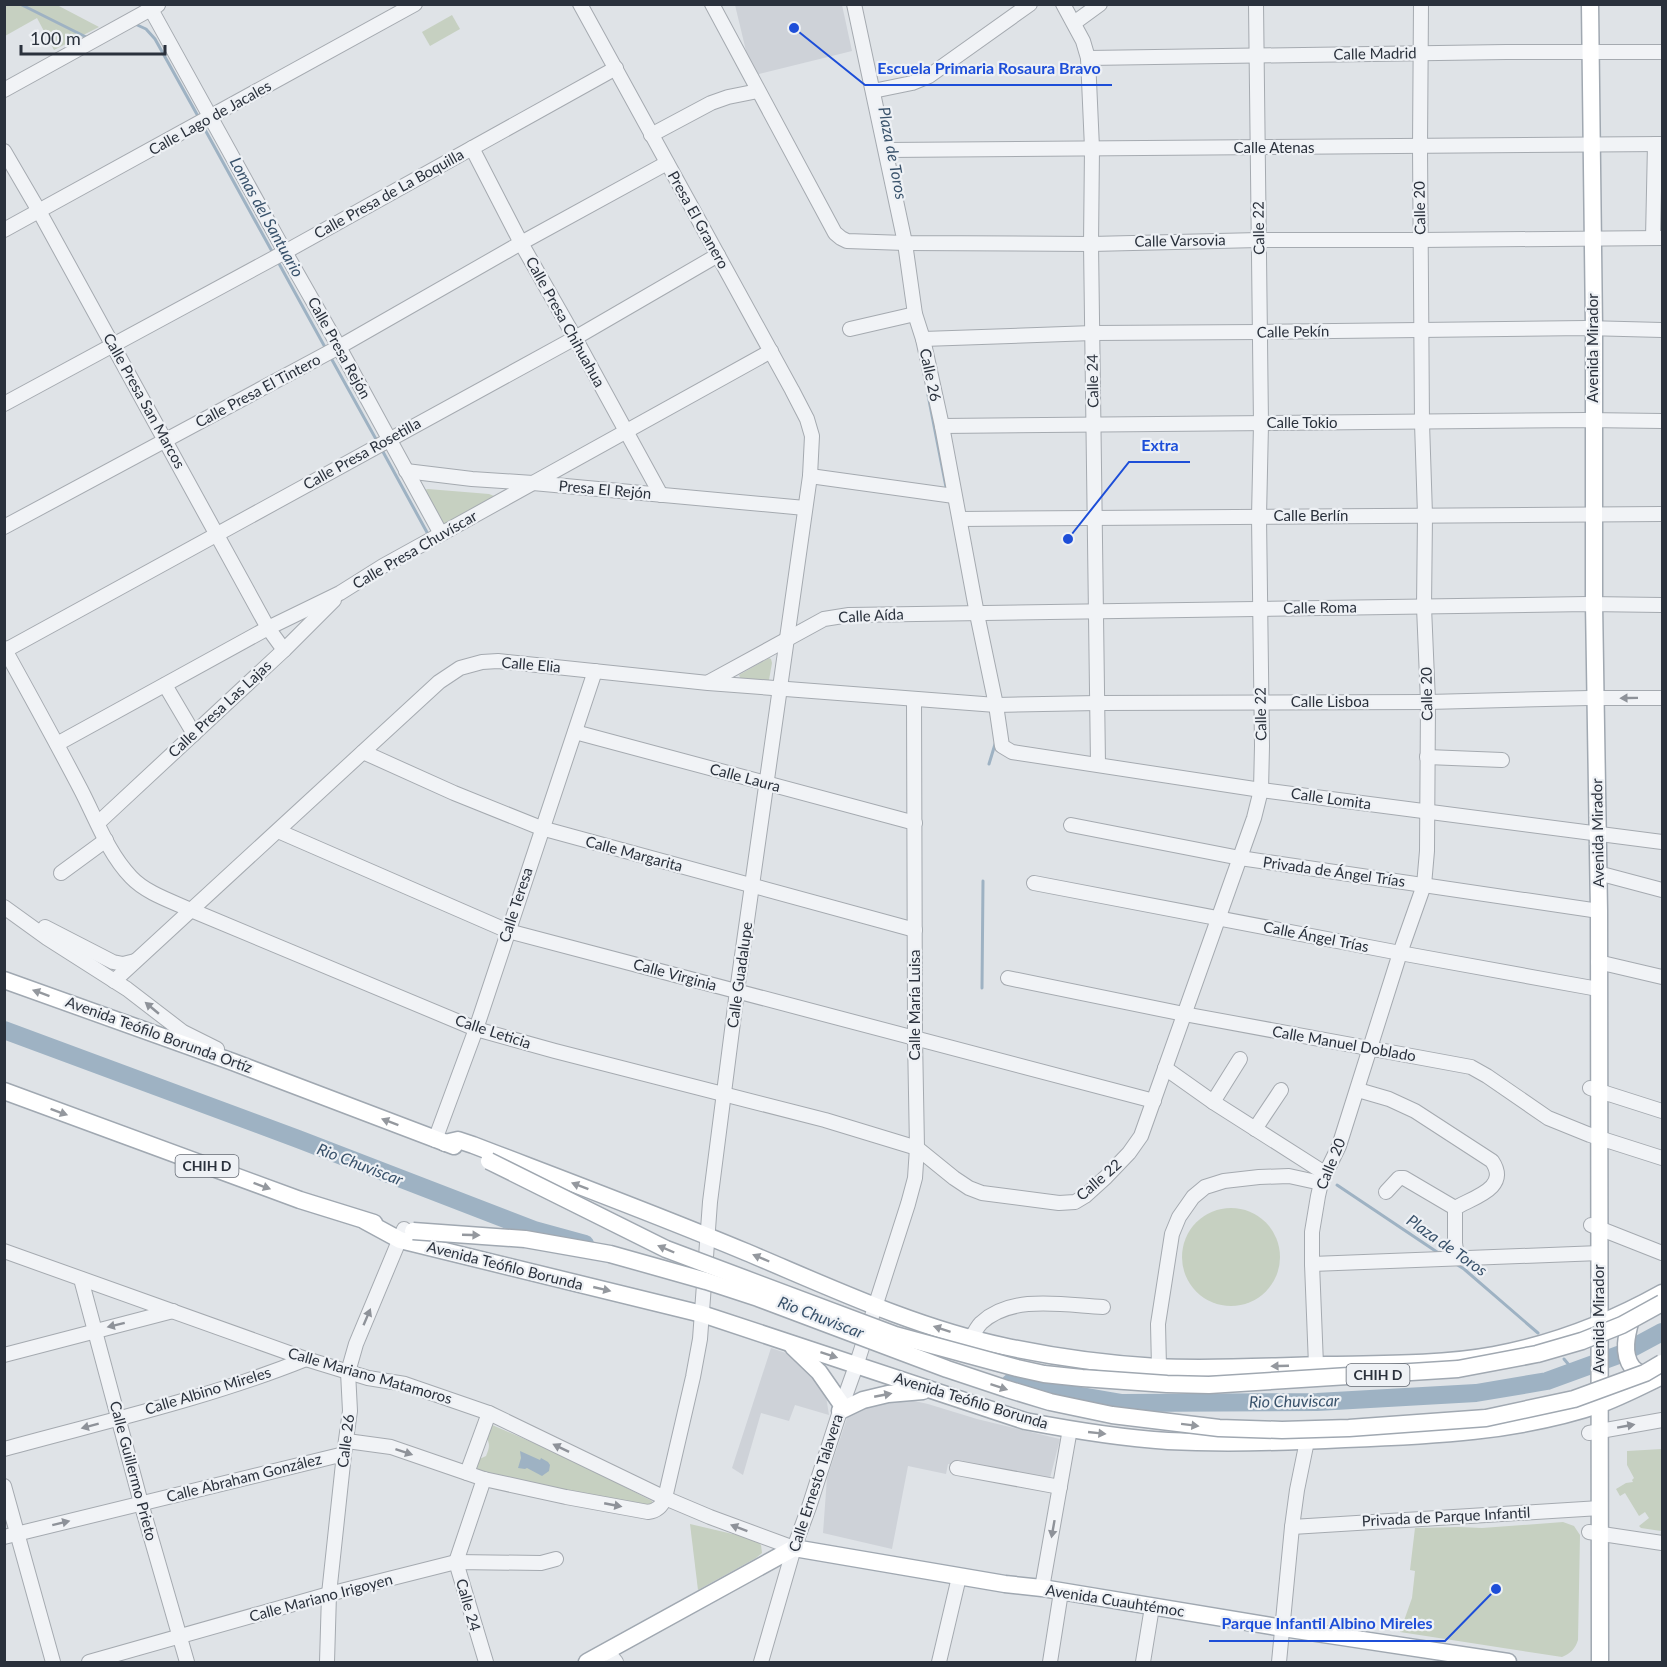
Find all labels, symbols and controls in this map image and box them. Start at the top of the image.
scale bar [21,18,165,56]
text: 100 m [30,27,81,49]
street label: Calle Madrid [1333,43,1417,63]
callout: Escuela Primaria Rosaura Bravo [865,51,1112,85]
text: Escuela Primaria Rosaura Bravo [877,58,1101,77]
street label: Calle Lago de Jacales [145,76,274,158]
water label: Plaza de Toros [875,105,912,201]
street label: Calle Atenas [1233,138,1315,156]
street label: Calle Presa de La Boquilla [311,144,466,242]
water label: Lomas del Santuario [227,153,308,280]
street label: Presa El Granero [665,167,733,272]
street label: Calle 20 [1410,181,1428,235]
street label: Calle 22 [1249,201,1267,255]
street label: Calle Varsovia [1134,230,1226,250]
street label: Calle Presa Chihuahua [523,253,609,390]
street label: Avenida Mirador [1583,293,1601,403]
street label: Calle Presa Rejón [305,294,375,401]
street label: Calle Pekín [1257,321,1329,341]
street label: Calle Presa San Marcos [100,330,190,471]
street label: Calle 26 [917,347,945,403]
street label: Calle Presa El Tintero [192,350,323,431]
street label: Calle 24 [1083,354,1101,408]
street label: Calle Presa Rosetilla [300,413,423,493]
street label: Calle Tokio [1266,413,1338,431]
callout: Extra [1129,428,1190,462]
text: Extra [1141,435,1179,454]
street label: Presa El Rejón [558,476,652,502]
street label: Calle Presa Chuvíscar [349,506,480,592]
street label: Calle Berlín [1274,506,1348,524]
street label: Calle Roma [1283,597,1357,617]
street label: Calle Aída [838,604,904,626]
street label: Calle Elia [501,652,562,676]
street label: Calle Presa Las Lajas [164,656,275,761]
street label: Calle 20 [1417,667,1435,721]
street label: Calle 22 [1251,687,1269,741]
street label: Calle Lisboa [1291,692,1369,710]
one-way arrow [1620,693,1639,703]
street label: Calle Laura [708,759,783,795]
street label: Avenida Mirador [1587,778,1607,888]
street label: Calle Lomita [1290,783,1372,813]
street label: Calle Margarita [584,831,685,875]
street label: Privada de Ángel Trías [1262,852,1406,890]
street label: Calle Teresa [494,865,536,944]
street label: Calle Ángel Trías [1262,917,1370,955]
street label: Calle Guadalupe [723,921,755,1029]
street label: Calle María Luisa [905,949,923,1061]
street label: Calle Virginia [632,954,719,994]
one-way arrow [32,987,50,997]
street label: Avenida Teófilo Borunda Ortíz [64,992,255,1076]
one-way arrow [145,1002,160,1015]
street label: Calle Leticia [453,1010,534,1052]
street label: Calle Manuel Doblado [1271,1022,1417,1065]
one-way arrow [51,1107,69,1117]
one-way arrow [381,1117,399,1127]
street label: Calle 20 [1312,1135,1349,1192]
water label: Rio Chuviscar [315,1138,406,1189]
road number: CHIH D [176,1155,238,1177]
street label: Calle 22 [1072,1155,1125,1204]
one-way arrow [571,1181,589,1190]
one-way arrow [253,1182,271,1192]
water label: Plaza de Toros [1403,1210,1492,1280]
one-way arrow [462,1230,481,1239]
street label: Avenida Teófilo Borunda [425,1237,585,1293]
one-way arrow [657,1244,675,1254]
one-way arrow [752,1253,770,1262]
street label: Avenida Mirador [1589,1264,1607,1374]
one-way arrow [593,1285,611,1295]
water label: Rio Chuviscar [776,1291,867,1342]
one-way arrow [362,1308,372,1326]
one-way arrow [107,1321,125,1331]
one-way arrow [933,1324,951,1333]
street label: Calle Mariano Matamoros [286,1343,454,1407]
one-way arrow [820,1351,838,1361]
one-way arrow [1271,1361,1290,1371]
street label: Calle Albino Mireles [143,1362,273,1418]
road number: CHIH D [1346,1364,1410,1386]
street label: Avenida Teófilo Borunda [892,1368,1050,1432]
one-way arrow [990,1382,1008,1392]
one-way arrow [874,1390,893,1399]
water label: Rio Chuviscar [1249,1390,1340,1411]
street label: Calle Guillermo Prieto [107,1399,161,1543]
street label: Calle Ernesto Talavera [784,1411,846,1554]
street label: Calle 26 [333,1413,357,1469]
one-way arrow [1181,1420,1200,1430]
one-way arrow [81,1421,99,1431]
one-way arrow [1617,1422,1636,1431]
one-way arrow [1087,1428,1106,1437]
one-way arrow [553,1443,570,1452]
one-way arrow [395,1447,413,1457]
street label: Calle Abraham González [164,1449,323,1505]
one-way arrow [603,1501,622,1510]
street label: Privada de Parque Infantil [1361,1503,1531,1529]
one-way arrow [52,1517,71,1527]
one-way arrow [1048,1519,1057,1538]
one-way arrow [730,1523,748,1532]
street label: Calle Mariano Irigoyen [247,1569,394,1625]
street label: Calle 24 [453,1576,485,1633]
street label: Avenida Cuauhtémoc [1044,1580,1186,1620]
callout: Parque Infantil Albino Mireles [1209,1607,1445,1641]
text: Parque Infantil Albino Mireles [1221,1613,1433,1632]

